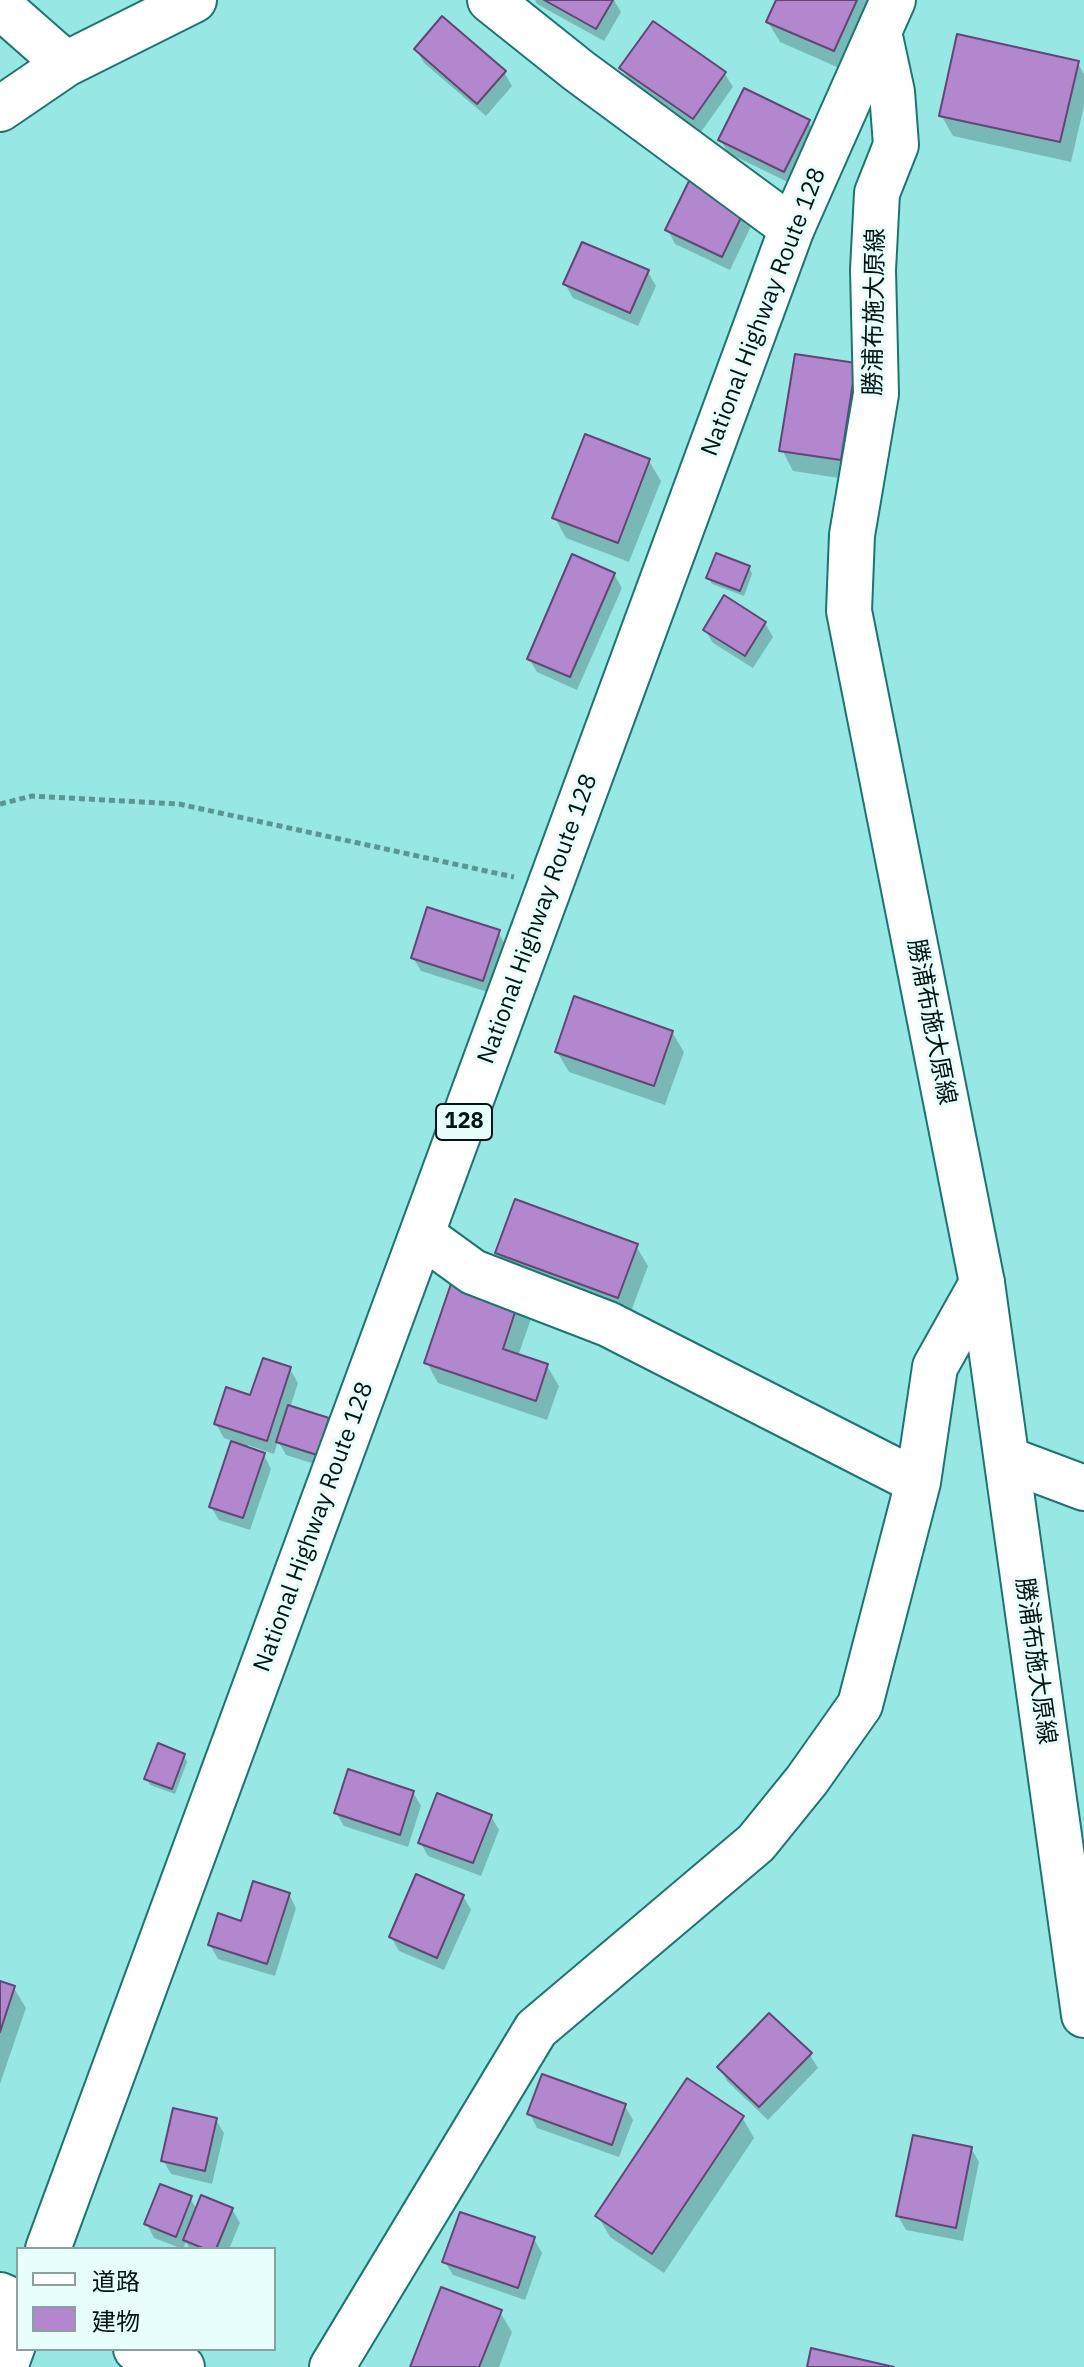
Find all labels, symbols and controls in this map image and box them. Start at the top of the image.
street label: National Highway Route 128 [696,164,832,460]
street label: 勝浦布施大原線 [859,228,891,396]
street label: National Highway Route 128 [472,770,604,1068]
street label: 勝浦布施大原線 [901,937,961,1107]
road number: 128 [436,1104,492,1140]
street label: National Highway Route 128 [248,1378,380,1676]
street label: 勝浦布施大原線 [1009,1576,1061,1746]
legend [16,2247,276,2351]
text: 道路 [92,2265,140,2297]
text: 建物 [92,2305,140,2337]

